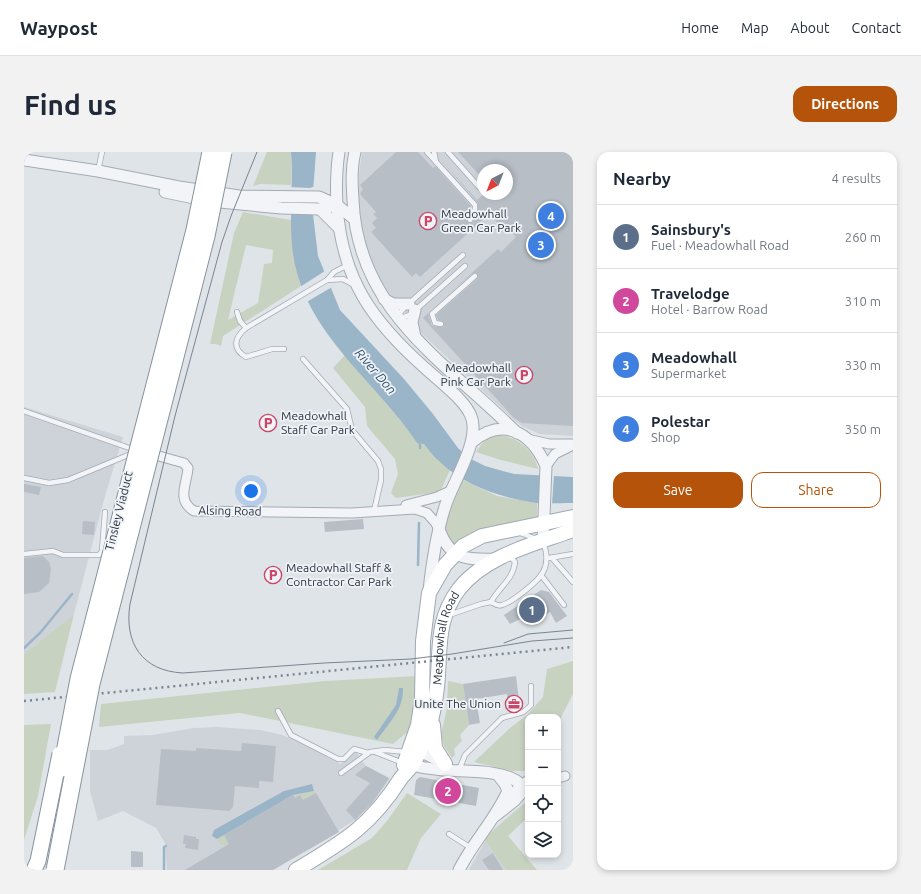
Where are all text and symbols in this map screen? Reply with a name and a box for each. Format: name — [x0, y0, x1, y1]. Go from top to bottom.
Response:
text: Waypost — [20, 17, 98, 39]
text: Home — [681, 20, 719, 36]
text: Map — [741, 20, 769, 36]
text: About — [791, 20, 830, 36]
text: Contact — [852, 20, 901, 36]
button: Directions — [793, 86, 897, 122]
text: Find us — [24, 89, 117, 120]
north arrow — [477, 164, 513, 200]
text: Nearby — [613, 169, 671, 188]
text: 4 results — [831, 171, 881, 185]
pin: 4 — [538, 201, 564, 231]
place label: Meadowhall Green Car Park — [441, 207, 521, 234]
parking icon: Meadowhall Green Car Park — [418, 211, 438, 231]
text: Sainsbury's — [651, 221, 731, 238]
pin: 3 — [528, 230, 554, 260]
text: 1 — [622, 230, 630, 244]
text: 260 m — [845, 230, 881, 244]
text: Fuel · Meadowhall Road — [651, 238, 789, 252]
text: Travelodge — [651, 285, 730, 302]
text: 2 — [622, 294, 630, 308]
text: 310 m — [845, 294, 881, 308]
text: Hotel · Barrow Road — [651, 302, 768, 316]
water label: River Don — [353, 346, 399, 396]
text: Meadowhall — [651, 349, 737, 366]
text: 3 — [622, 358, 630, 372]
text: 330 m — [845, 358, 881, 372]
place label: Meadowhall Pink Car Park — [441, 361, 511, 388]
parking icon: Meadowhall Pink Car Park — [514, 365, 534, 385]
text: Supermarket — [651, 366, 726, 380]
place label: Meadowhall Staff Car Park — [281, 409, 355, 436]
parking icon: Meadowhall Staff Car Park — [258, 413, 278, 433]
text: Polestar — [651, 413, 710, 430]
text: 4 — [622, 422, 630, 436]
text: 350 m — [845, 422, 881, 436]
text: Shop — [651, 430, 680, 444]
street label: Tinsley Viaduct — [102, 470, 135, 552]
button: Save — [613, 472, 743, 508]
button: Share — [751, 472, 881, 508]
your location — [241, 481, 261, 501]
street label: Alsing Road — [198, 503, 262, 518]
place label: Meadowhall Staff & Contractor Car Park — [286, 561, 392, 588]
parking icon: Meadowhall Staff & Contractor Car Park — [263, 565, 283, 585]
street label: Meadowhall Road — [430, 589, 462, 685]
pin: 1 — [519, 595, 545, 625]
office icon: Unite The Union — [504, 694, 524, 714]
place label: Unite The Union — [414, 697, 501, 710]
map controls — [525, 714, 561, 858]
button: + — [525, 714, 561, 750]
button: − — [525, 750, 561, 786]
pin: 2 — [435, 776, 461, 806]
button: locate — [525, 786, 561, 822]
button: layers — [525, 822, 561, 858]

